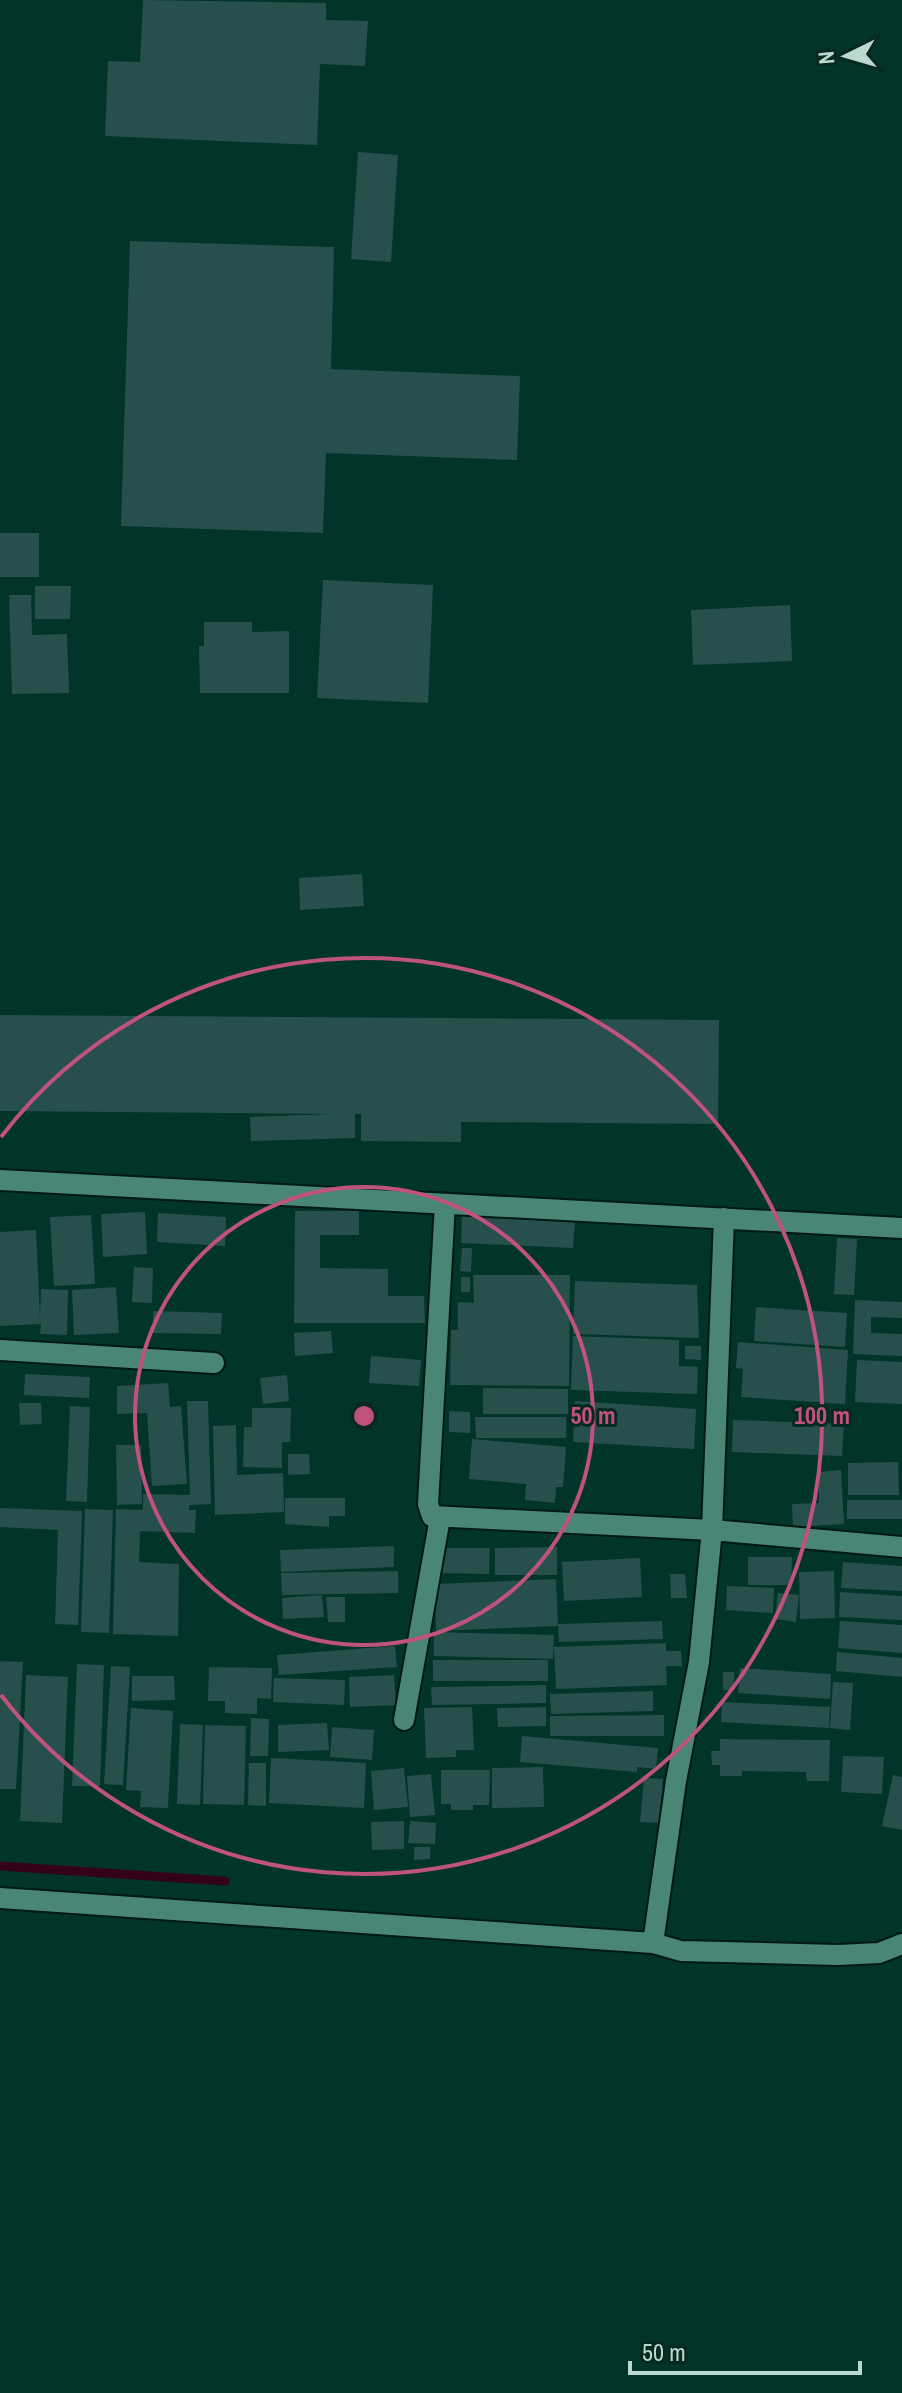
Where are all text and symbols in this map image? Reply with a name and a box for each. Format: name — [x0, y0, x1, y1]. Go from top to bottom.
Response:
north arrow — [806, 16, 886, 96]
text: N — [811, 50, 842, 66]
text: 50 m — [571, 1399, 615, 1431]
text: 100 m — [794, 1399, 850, 1431]
centre of rings — [350, 1402, 378, 1430]
scale bar — [630, 2325, 860, 2375]
text: 50 m — [642, 2336, 686, 2368]

